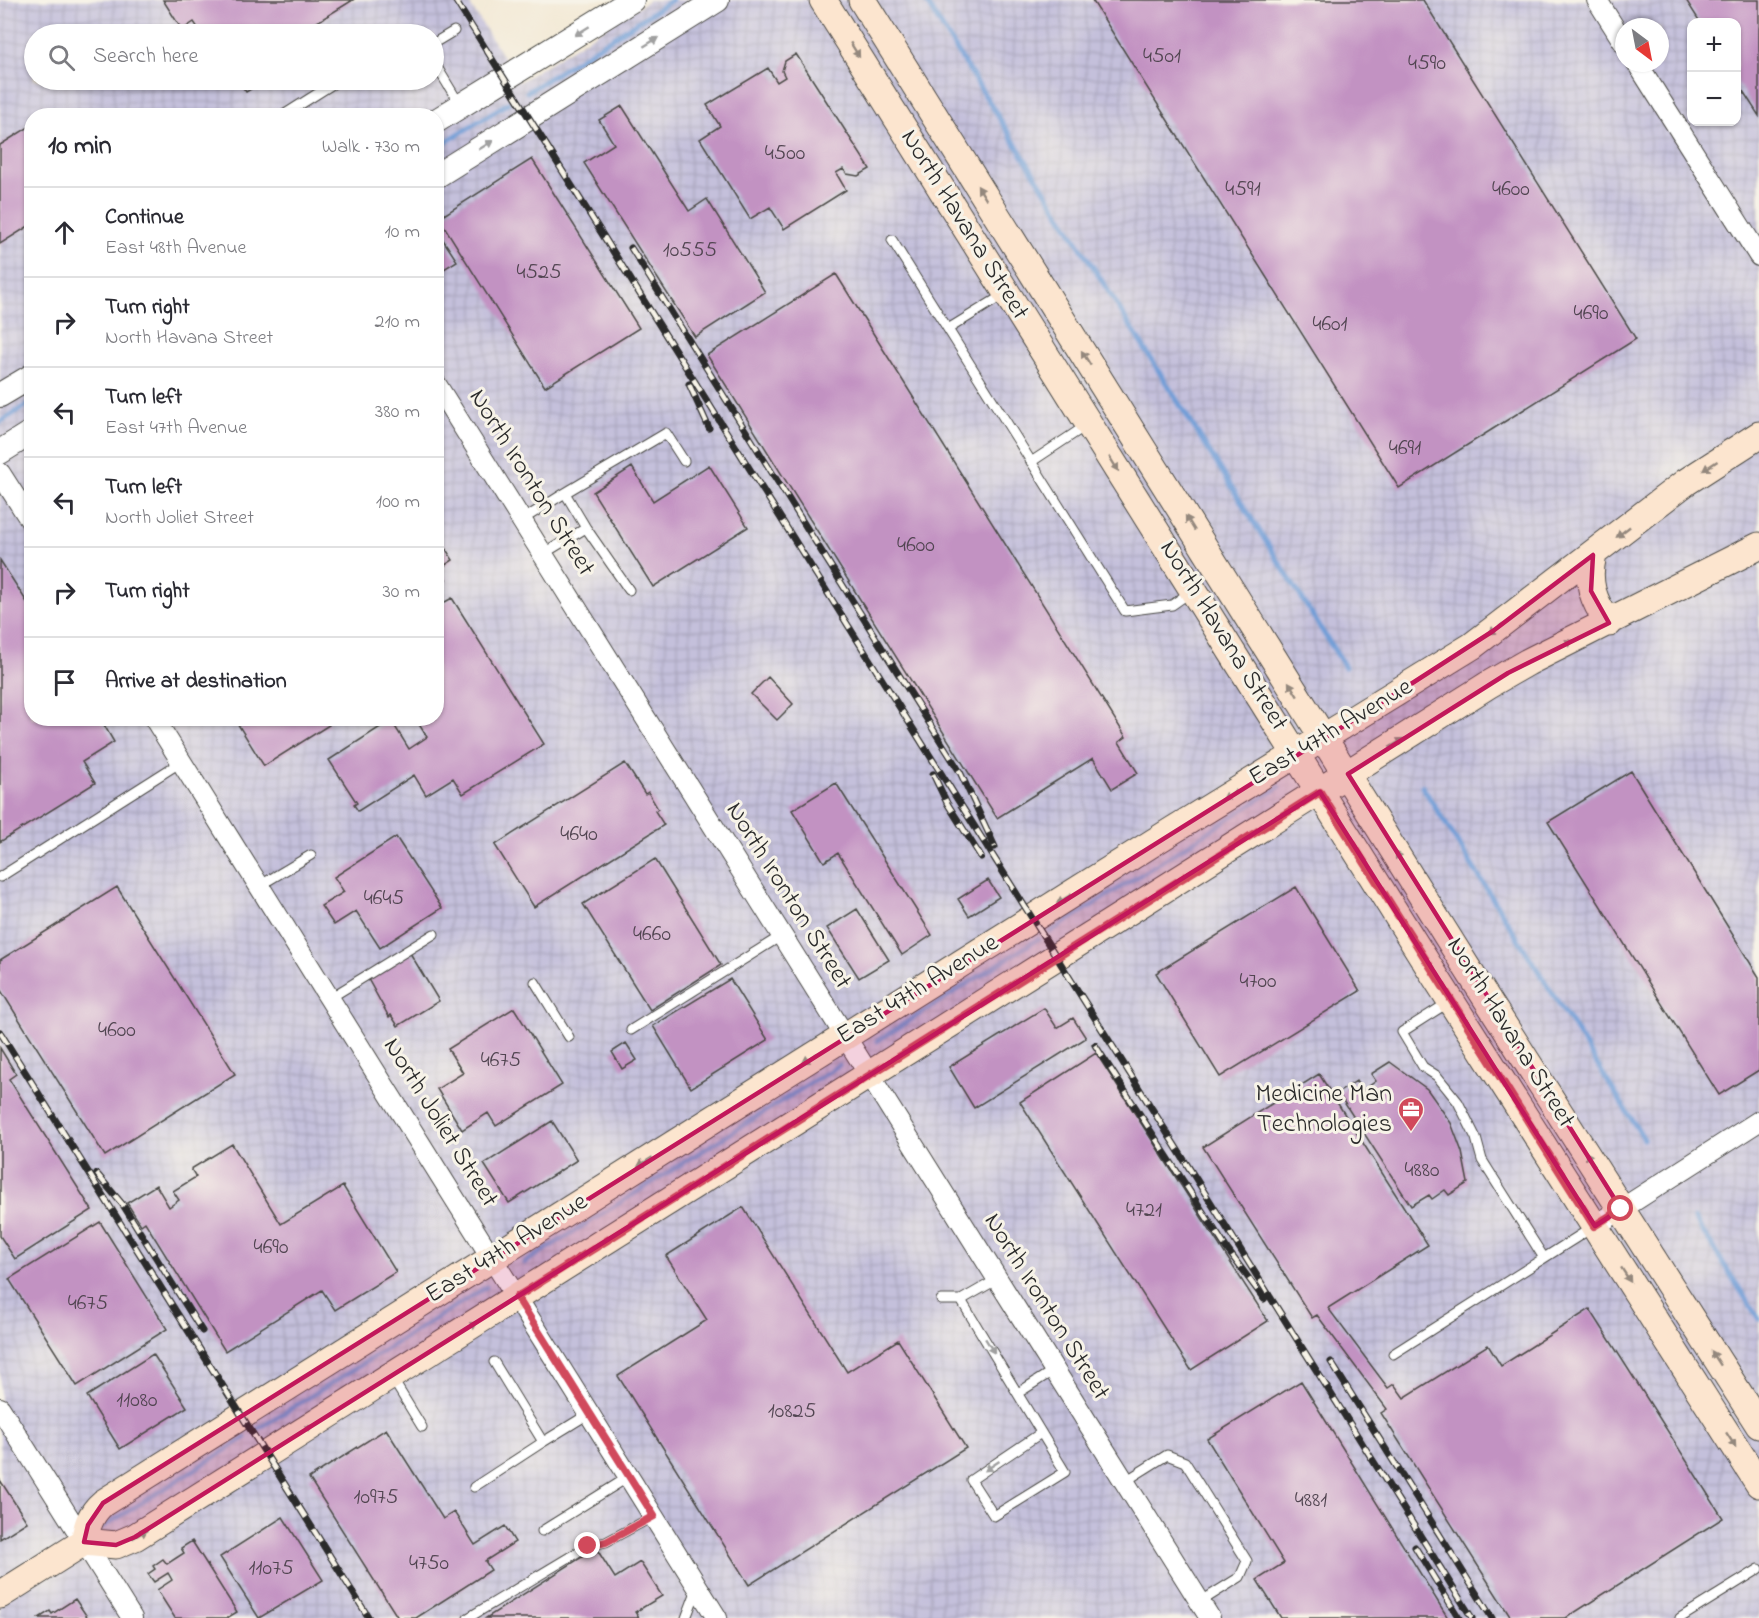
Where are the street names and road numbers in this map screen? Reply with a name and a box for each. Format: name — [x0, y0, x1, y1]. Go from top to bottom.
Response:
street label: North Havana Street — [890, 122, 1038, 328]
street label: North Ironton Street — [458, 382, 604, 584]
street label: North Havana Street — [1149, 533, 1297, 739]
street label: East 47th Avenue — [1242, 669, 1420, 797]
street label: North Ironton Street — [715, 795, 861, 997]
street label: East 47th Avenue — [829, 925, 1007, 1055]
street label: North Havana Street — [1436, 930, 1584, 1136]
street label: North Joliet Street — [373, 1031, 508, 1215]
street label: East 47th Avenue — [418, 1184, 596, 1314]
street label: North Ironton Street — [973, 1206, 1119, 1408]

